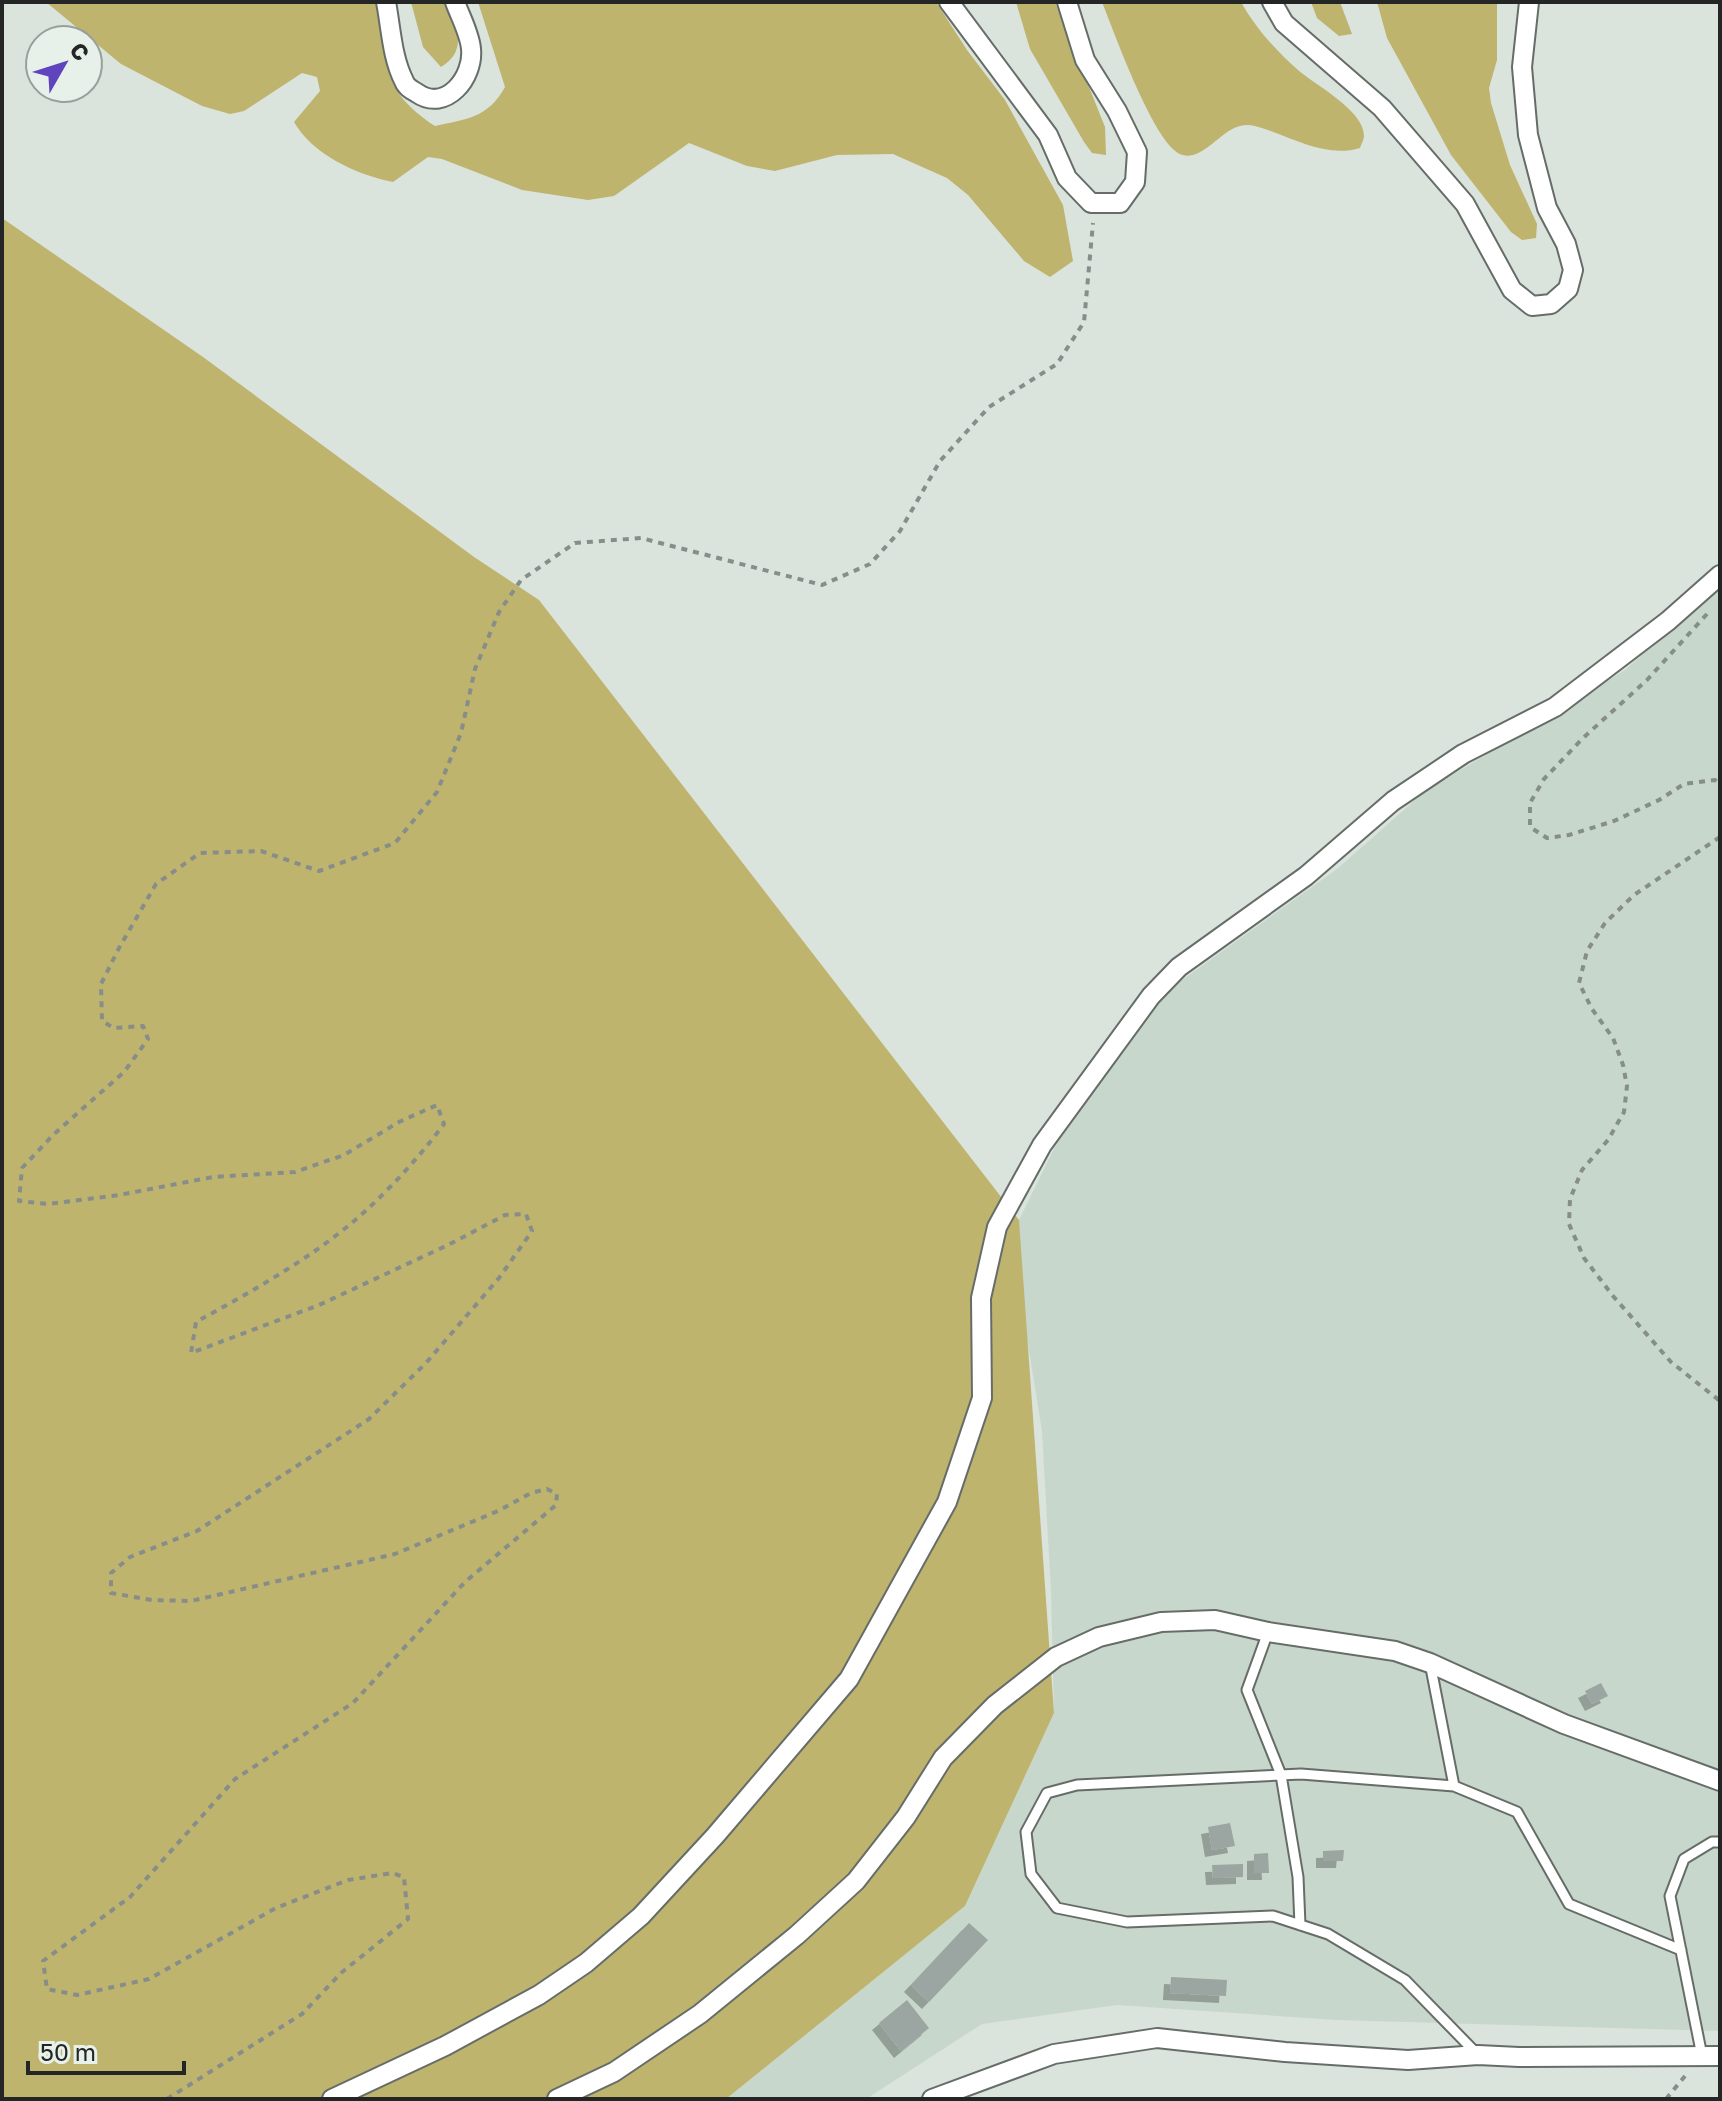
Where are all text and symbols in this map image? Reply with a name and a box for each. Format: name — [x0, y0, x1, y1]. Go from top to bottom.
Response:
north arrow — [24, 24, 104, 104]
text: С — [65, 37, 95, 66]
scale bar — [28, 2025, 184, 2075]
text: 50 m — [40, 2037, 96, 2066]

